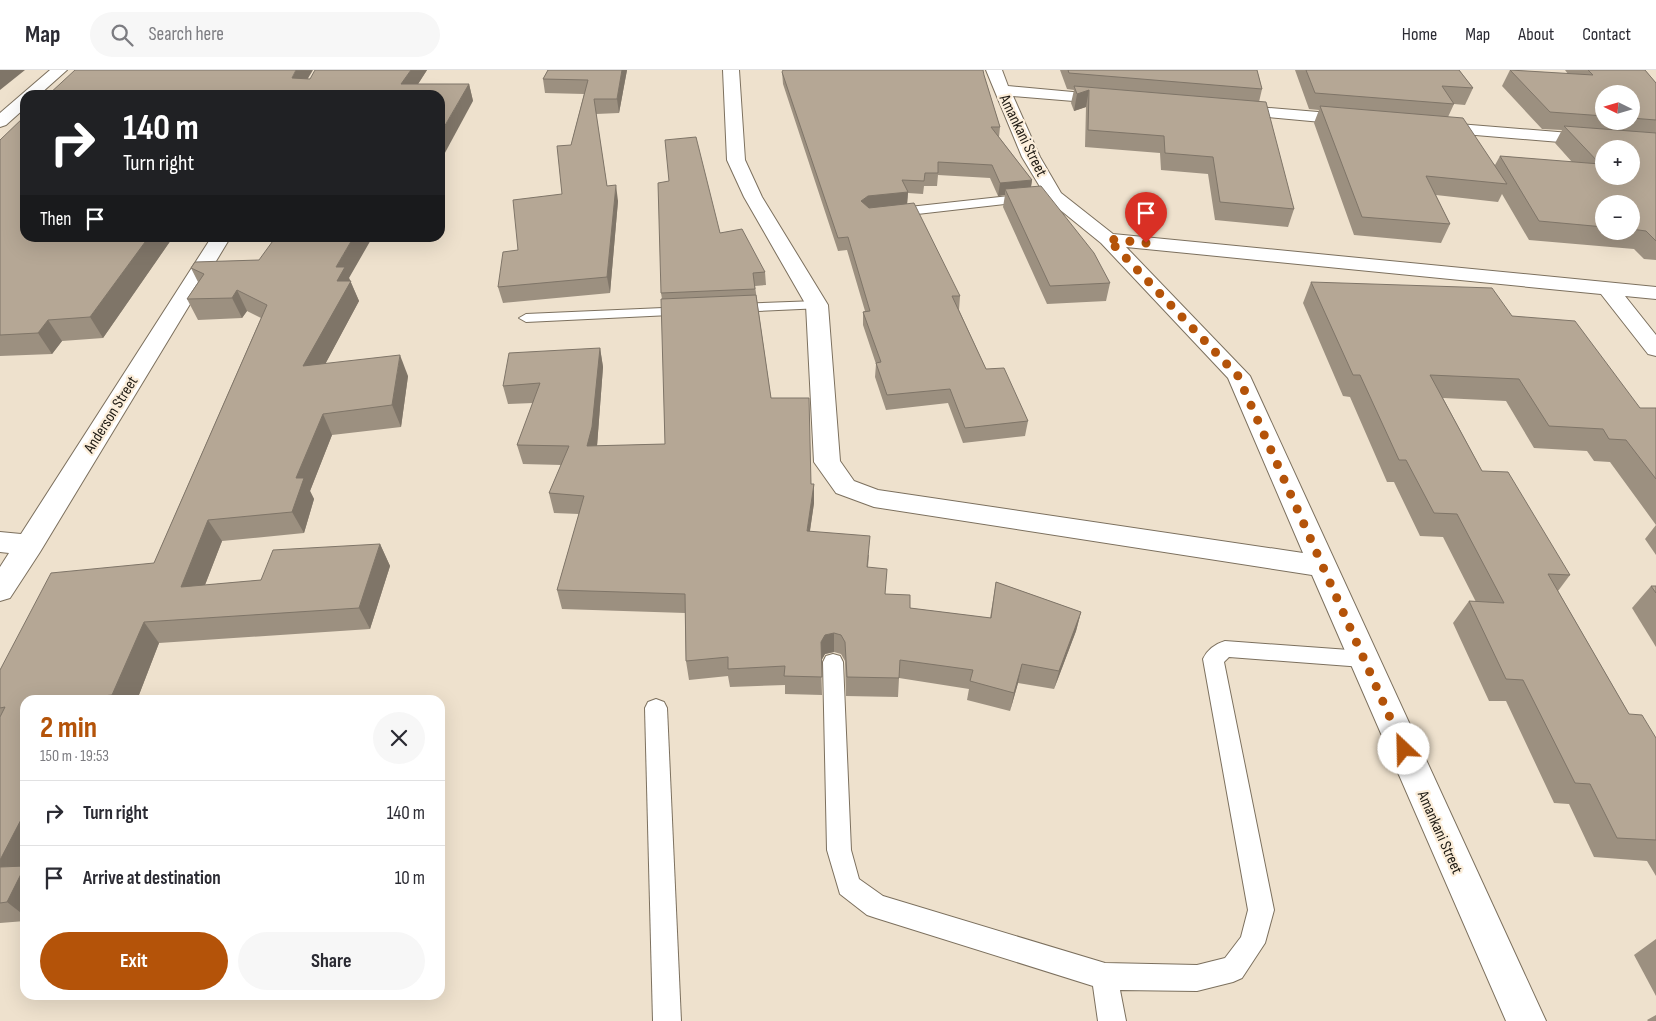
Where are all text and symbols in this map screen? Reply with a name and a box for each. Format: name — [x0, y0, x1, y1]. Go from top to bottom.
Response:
search box — [90, 12, 440, 57]
text: Map — [25, 20, 60, 49]
icon: search — [108, 21, 136, 49]
text: Search here — [148, 23, 224, 46]
text: Home — [1402, 24, 1437, 45]
text: Map — [1465, 24, 1490, 45]
text: About — [1518, 24, 1554, 45]
text: Contact — [1582, 24, 1631, 45]
north arrow — [1595, 85, 1640, 130]
map controls — [1595, 85, 1640, 240]
street label: Amankani Street — [994, 91, 1051, 180]
text: 140 m — [123, 107, 199, 150]
icon: right — [40, 110, 105, 175]
button: + — [1595, 140, 1640, 185]
text: Turn right — [123, 150, 194, 177]
pin — [1125, 192, 1167, 243]
button: − — [1595, 195, 1640, 240]
icon: arrive — [1132, 199, 1160, 227]
icon: arrive — [81, 205, 109, 233]
text: Then — [40, 208, 71, 231]
street label: Anderson Street — [80, 373, 142, 458]
text: 2 min — [40, 710, 97, 746]
button: close — [373, 712, 425, 764]
position arrow — [1377, 722, 1429, 774]
text: 150 m · 19:53 — [40, 747, 109, 766]
street label: Amankani Street — [1412, 787, 1466, 877]
icon: right — [40, 799, 68, 827]
text: Turn right — [83, 802, 148, 825]
text: 140 m — [387, 802, 425, 825]
icon: arrive — [40, 864, 68, 892]
text: Arrive at destination — [83, 867, 221, 890]
text: 10 m — [395, 867, 425, 890]
button: Exit — [40, 932, 228, 990]
button: Share — [238, 932, 425, 990]

